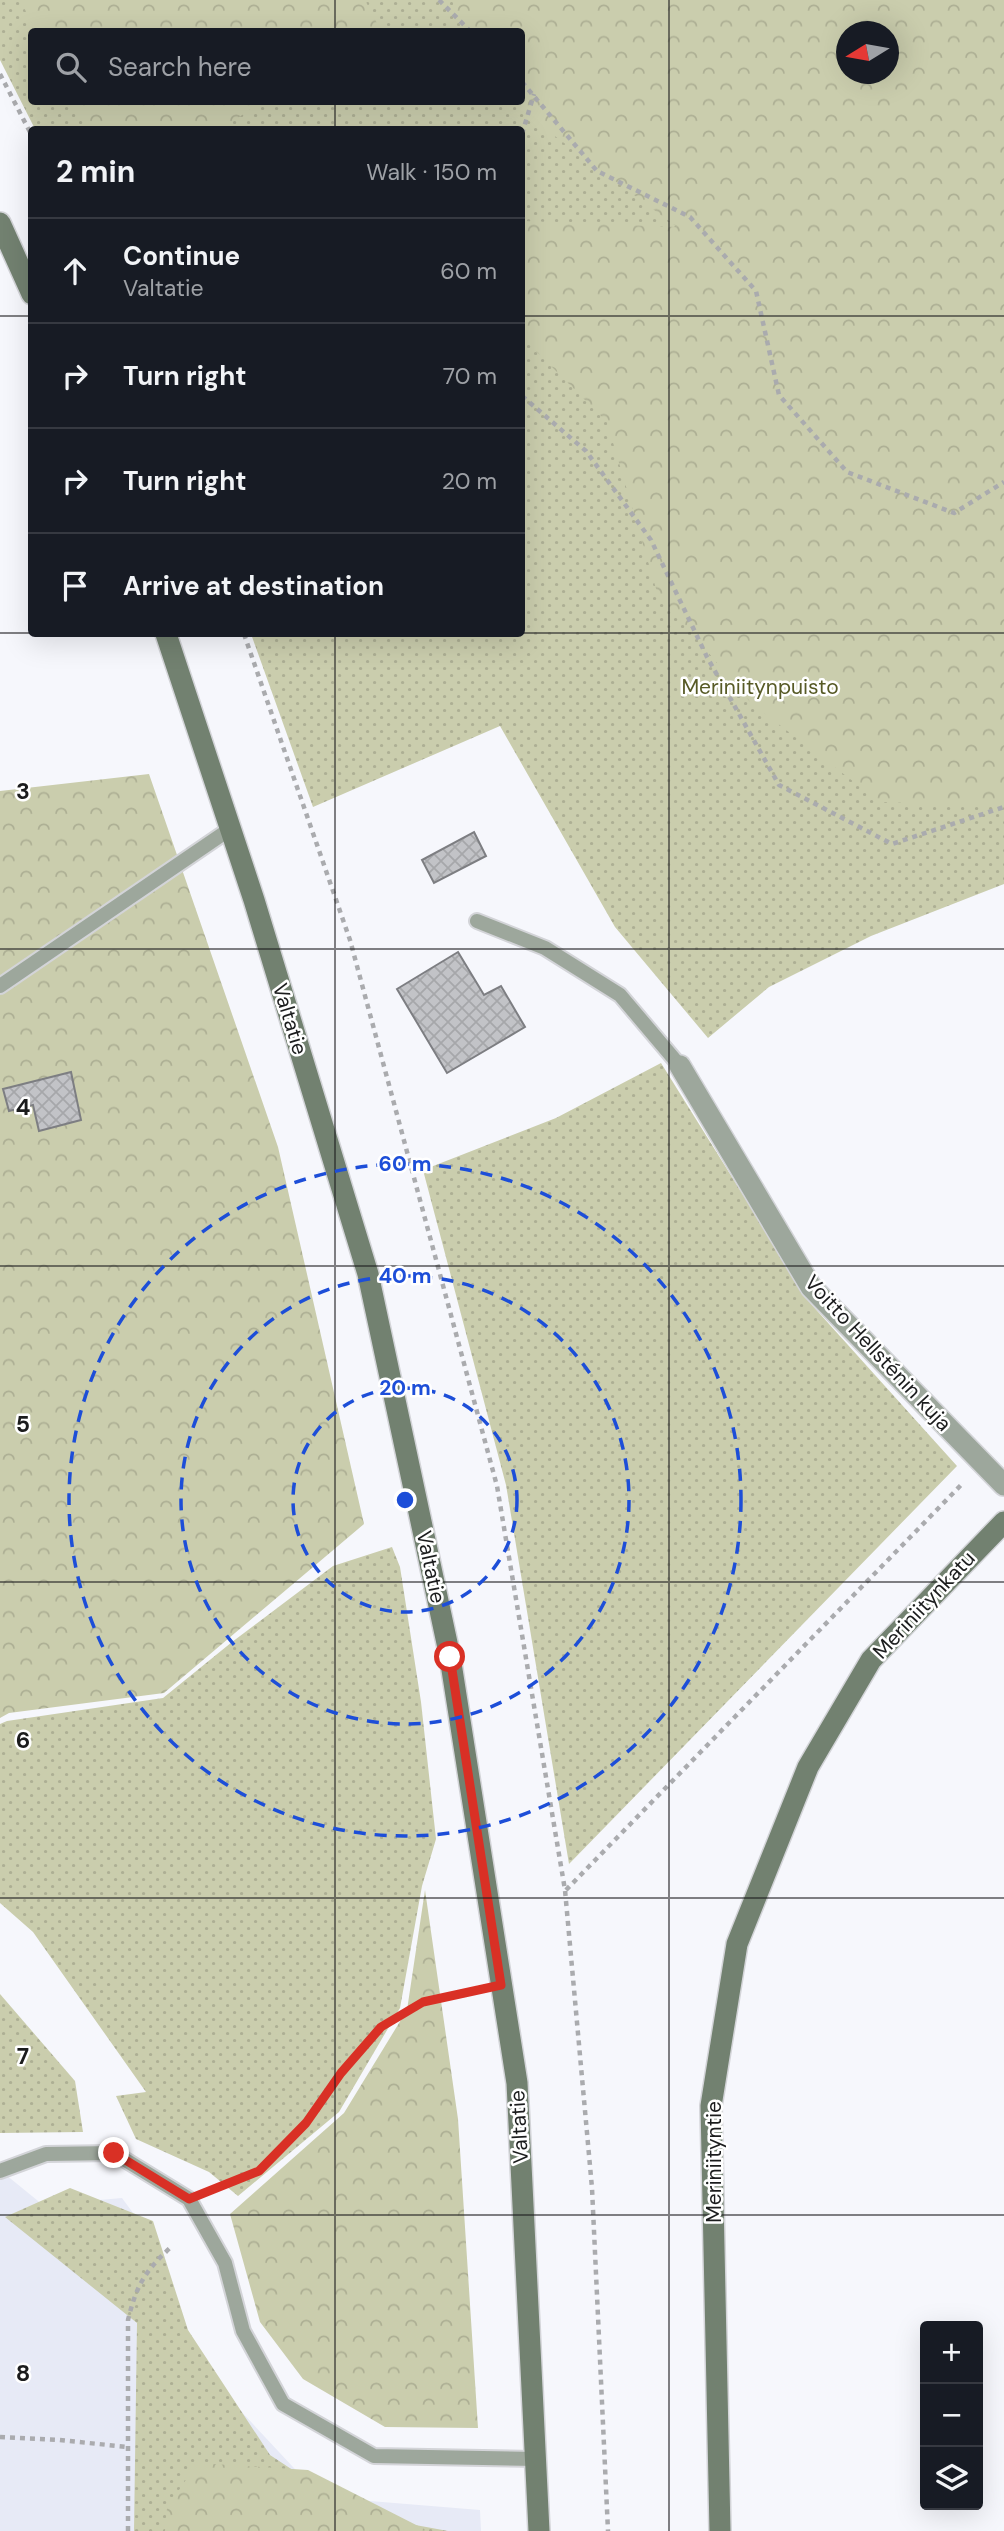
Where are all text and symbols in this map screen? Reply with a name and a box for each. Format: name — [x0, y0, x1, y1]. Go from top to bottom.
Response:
north arrow — [836, 21, 899, 84]
search box — [28, 28, 525, 105]
icon: search — [52, 48, 90, 86]
text: Search here — [108, 50, 251, 84]
text: 2 min — [56, 152, 135, 191]
text: Walk · 150 m — [366, 157, 497, 187]
text: Continue — [123, 239, 240, 273]
icon: ahead — [56, 252, 94, 290]
text: 60 m — [440, 256, 497, 286]
text: Valtatie — [123, 273, 204, 303]
icon: right — [56, 357, 94, 395]
text: Turn right — [123, 359, 247, 393]
text: 70 m — [443, 361, 497, 391]
icon: right — [56, 462, 94, 500]
text: Turn right — [123, 464, 247, 498]
text: 20 m — [442, 466, 497, 496]
icon: arrive — [56, 567, 94, 605]
text: Arrive at destination — [123, 569, 384, 603]
park label: Meriniitynpuisto — [681, 673, 839, 701]
text: 3 — [16, 776, 30, 806]
street label: Valtatie — [266, 980, 314, 1058]
text: 4 — [16, 1092, 31, 1122]
text: 60 m — [379, 1150, 431, 1178]
text: 40 m — [378, 1262, 432, 1290]
street label: Voitto Hellsténin kuja — [798, 1269, 958, 1437]
text: 20 m — [379, 1374, 431, 1402]
text: 5 — [16, 1409, 30, 1439]
centre of rings — [393, 1488, 417, 1512]
street label: Valtatie — [410, 1528, 452, 1606]
street label: Meriniitynkatu — [867, 1545, 981, 1665]
route start — [434, 1641, 465, 1672]
text: 6 — [16, 1725, 30, 1755]
text: 7 — [17, 2041, 29, 2071]
street label: Valtatie — [503, 2089, 535, 2164]
street label: Meriniityntie — [700, 2101, 728, 2223]
route end — [98, 2137, 129, 2168]
map controls — [920, 2321, 983, 2510]
button: + — [920, 2321, 983, 2384]
text: 8 — [16, 2358, 30, 2388]
button: − — [920, 2384, 983, 2447]
button: layers — [920, 2447, 983, 2510]

